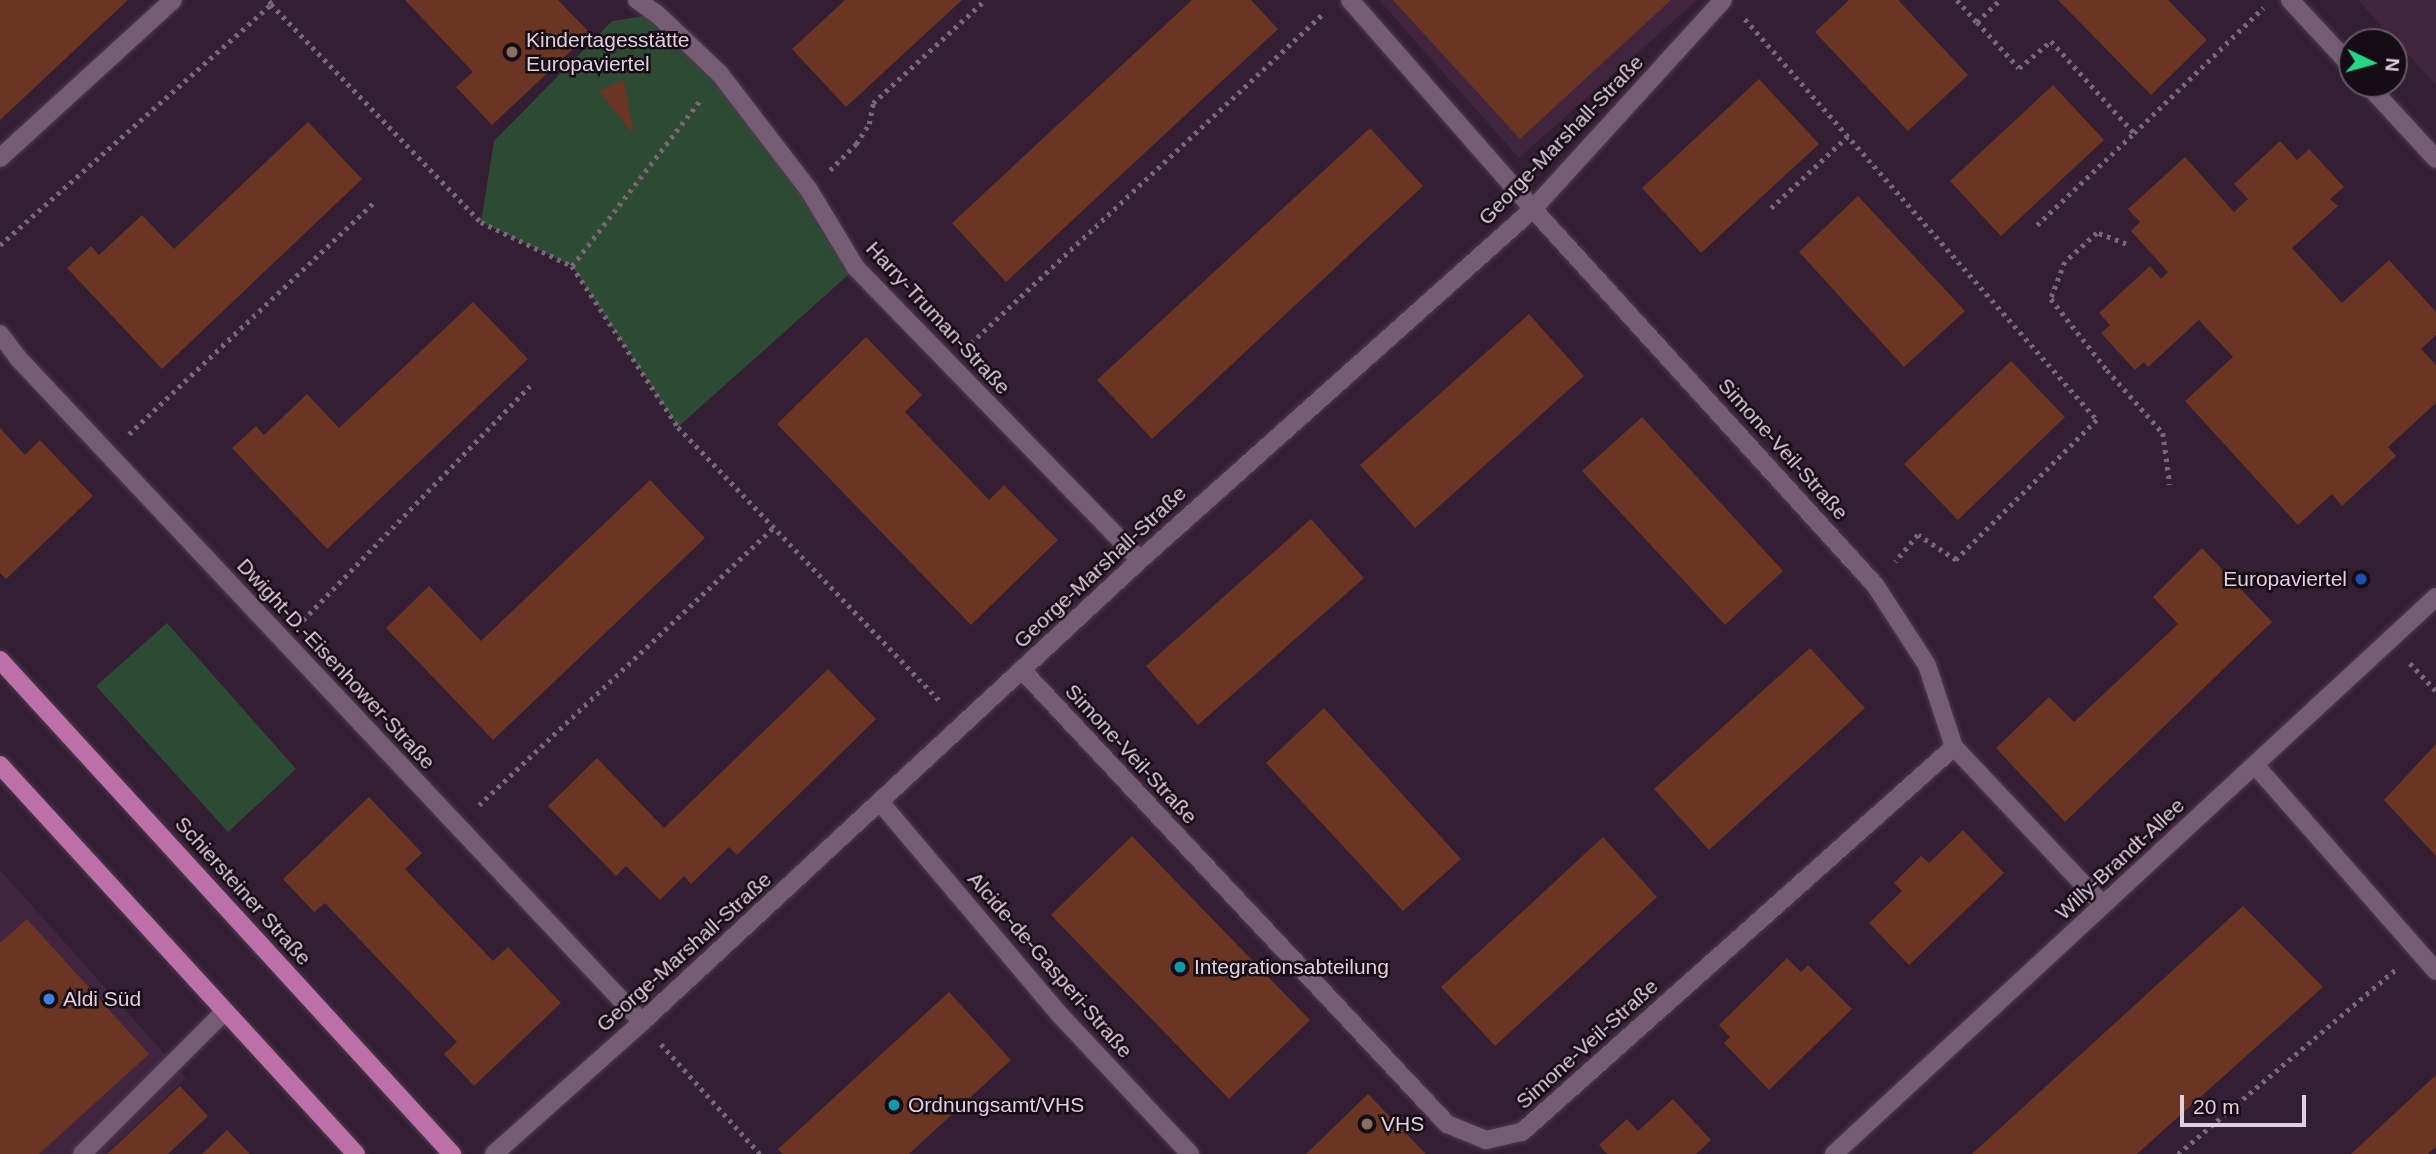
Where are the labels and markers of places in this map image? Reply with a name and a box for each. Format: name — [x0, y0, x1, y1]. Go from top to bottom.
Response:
place label: Kindertagesstätte Europaviertel — [526, 27, 689, 77]
marker: Kindertagesstätte Europaviertel — [504, 44, 520, 60]
place label: Europaviertel — [2223, 566, 2347, 592]
marker: Europaviertel — [2353, 571, 2369, 587]
place label: Integrationsabteilung — [1194, 954, 1389, 980]
marker: Integrationsabteilung — [1172, 959, 1188, 975]
place label: Aldi Süd — [63, 986, 141, 1012]
marker: Aldi Süd — [41, 991, 57, 1007]
place label: Ordnungsamt/VHS — [908, 1092, 1084, 1118]
marker: Ordnungsamt/VHS — [886, 1097, 902, 1113]
place label: VHS — [1381, 1111, 1424, 1137]
marker: VHS — [1359, 1116, 1375, 1132]

